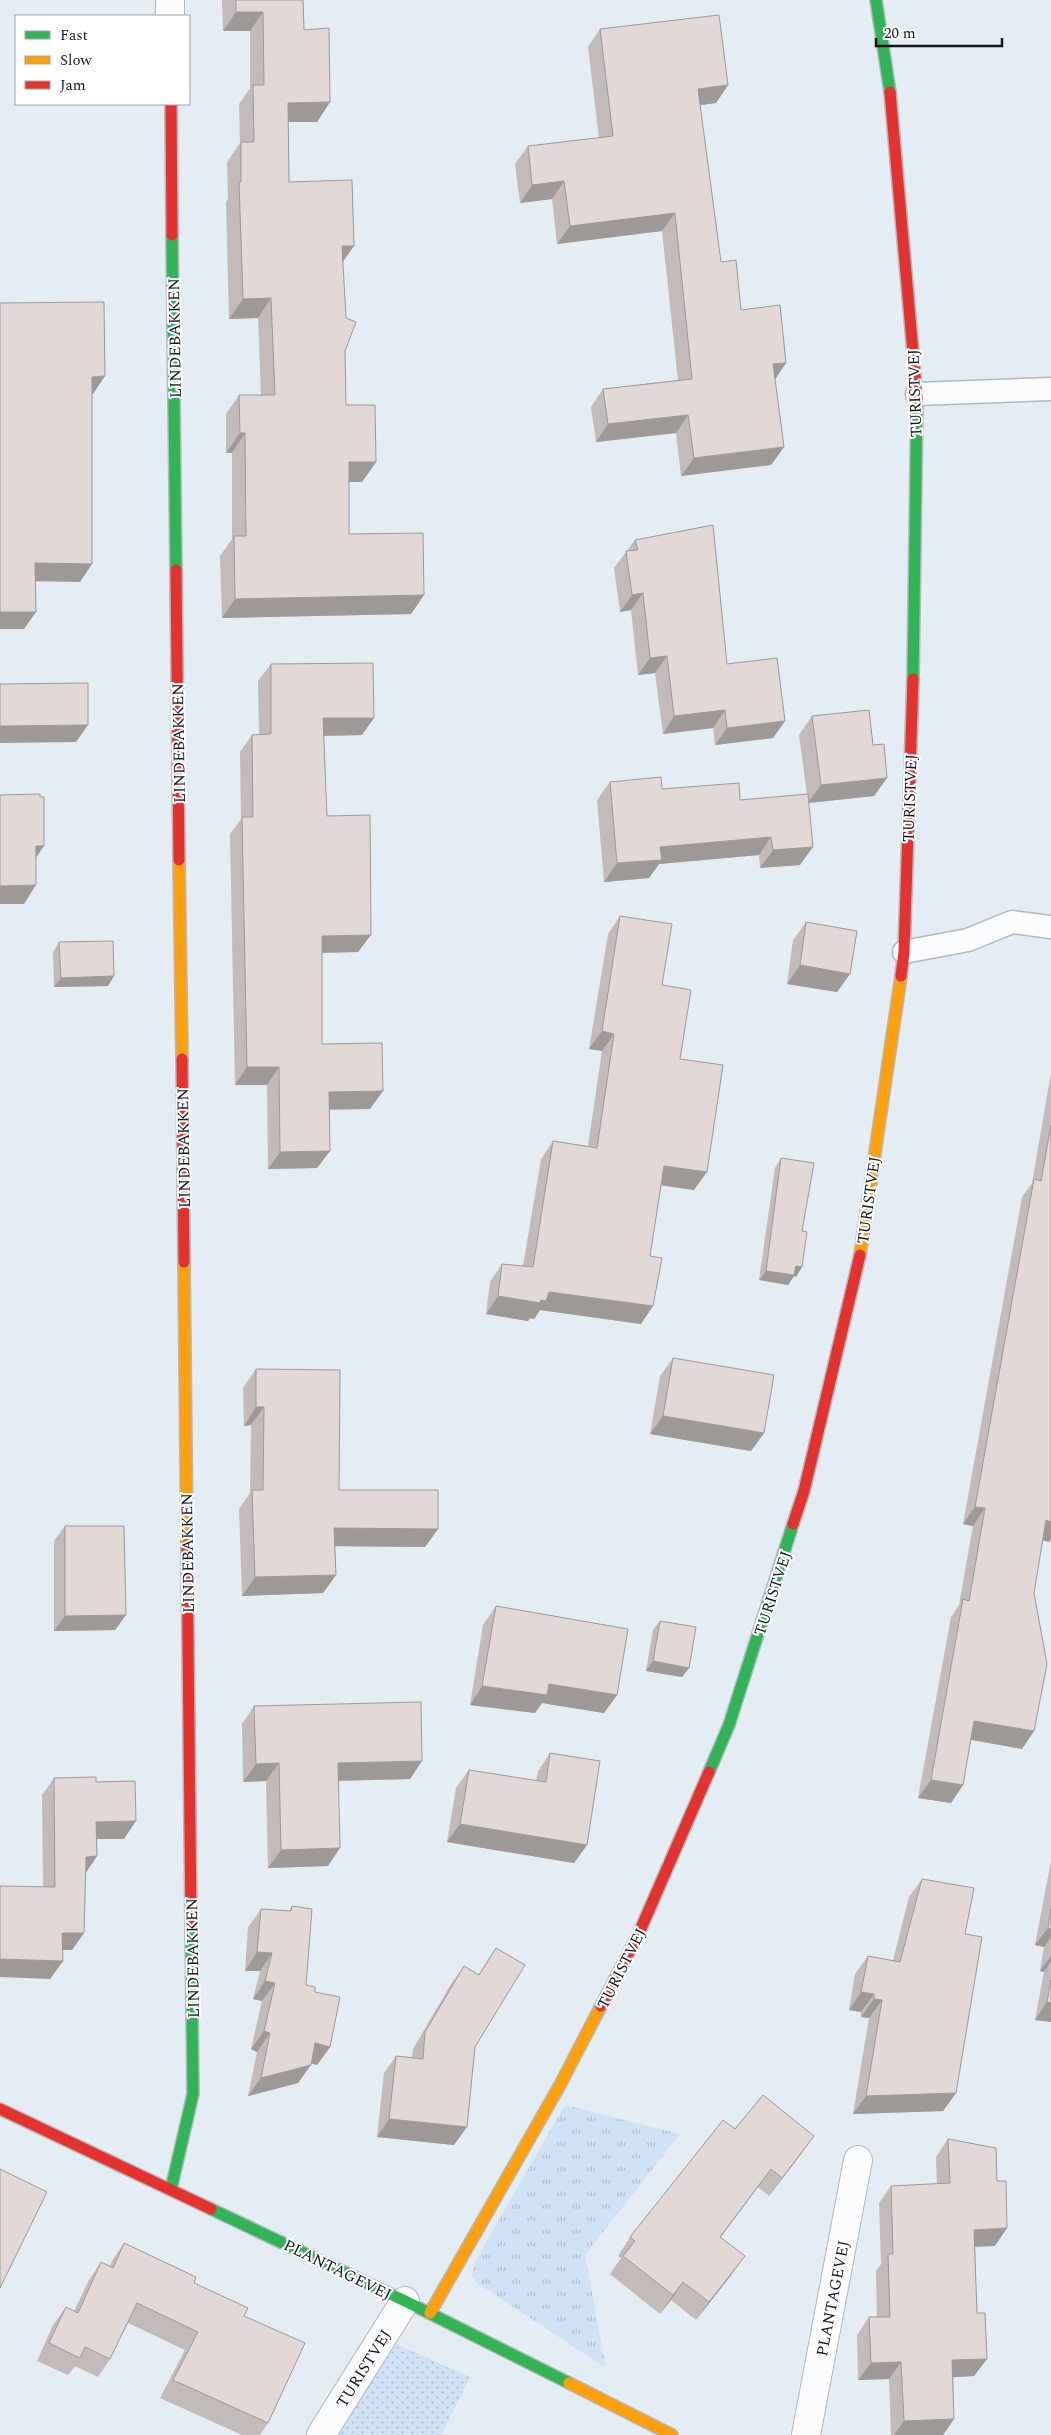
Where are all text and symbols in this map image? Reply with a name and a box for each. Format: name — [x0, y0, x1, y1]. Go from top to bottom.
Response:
legend — [15, 15, 190, 105]
scale bar — [876, 15, 1002, 47]
text: 20 m — [884, 22, 916, 45]
text: Fast — [60, 24, 88, 47]
text: Slow — [60, 49, 92, 72]
text: Jam — [60, 74, 86, 97]
street label: LINDEBAKKEN — [162, 278, 188, 398]
street label: TURISTVEJ — [901, 348, 929, 438]
street label: LINDEBAKKEN — [166, 683, 192, 803]
street label: TURISTVEJ — [896, 753, 924, 843]
street label: LINDEBAKKEN — [171, 1088, 197, 1208]
street label: TURISTVEJ — [851, 1155, 887, 1246]
street label: LINDEBAKKEN — [175, 1493, 201, 1613]
street label: TURISTVEJ — [748, 1548, 798, 1639]
street label: LINDEBAKKEN — [180, 1898, 206, 2018]
street label: TURISTVEJ — [591, 1924, 653, 2013]
street label: PLANTAGEVEJ — [279, 2233, 396, 2306]
street label: PLANTAGEVEJ — [810, 2238, 856, 2358]
street label: TURISTVEJ — [330, 2325, 397, 2412]

